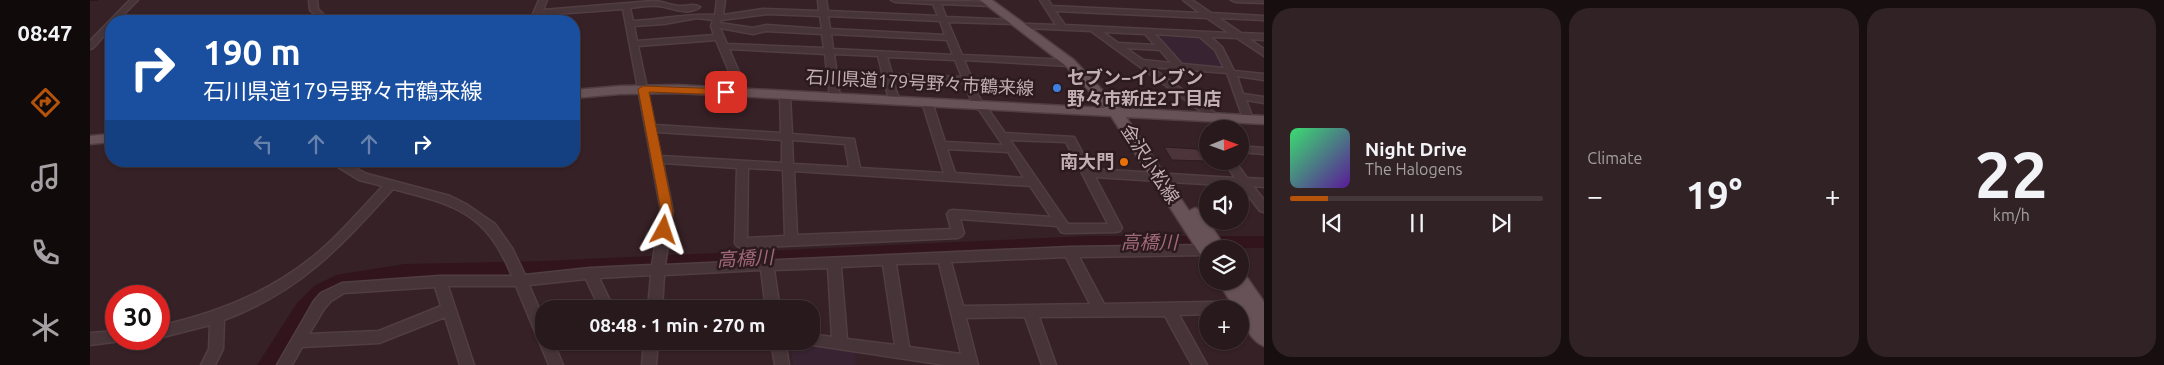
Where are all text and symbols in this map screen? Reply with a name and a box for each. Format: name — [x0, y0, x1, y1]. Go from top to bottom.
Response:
text: 08:47 — [17, 20, 73, 45]
text: 190 m — [203, 32, 301, 72]
icon: right — [120, 35, 185, 100]
street label: 石川県道179号野々市鶴来線 — [805, 66, 1035, 98]
place label: セブン−イレブン 野々市新庄2丁目店 — [1067, 67, 1221, 108]
pin — [705, 71, 747, 113]
text: 石川県道179号野々市鶴来線 — [203, 78, 482, 103]
icon: arrive — [712, 78, 740, 106]
marker: セブン−イレブン 野々市新庄2丁目店 — [1051, 82, 1063, 94]
icon: directions — [28, 85, 63, 120]
street label: 金沢小松線 — [1118, 120, 1184, 207]
north arrow — [1199, 120, 1249, 170]
map controls — [1199, 120, 1249, 350]
icon: left — [249, 130, 277, 158]
icon: ahead — [302, 130, 330, 158]
icon: ahead — [355, 130, 383, 158]
icon: right — [408, 130, 436, 158]
text: 22 — [1975, 137, 2048, 210]
text: Night Drive — [1365, 138, 1467, 160]
text: Climate — [1587, 149, 1642, 167]
place label: 南大門 — [1060, 151, 1114, 171]
marker: 南大門 — [1118, 156, 1130, 168]
icon: music — [28, 160, 63, 195]
text: The Halogens — [1365, 160, 1463, 178]
text: 19° — [1686, 174, 1742, 216]
button: sound — [1199, 180, 1249, 230]
text: − — [1587, 180, 1603, 211]
text: + — [1825, 180, 1841, 211]
position arrow — [637, 203, 689, 255]
text: km/h — [1993, 206, 2030, 224]
icon: previous — [1318, 209, 1346, 237]
icon: pause — [1403, 209, 1431, 237]
icon: next — [1487, 209, 1515, 237]
water label: 高橋川 — [1120, 231, 1179, 253]
icon: phone — [28, 235, 63, 270]
button: layers — [1199, 240, 1249, 290]
water label: 高橋川 — [716, 245, 776, 270]
speed limit sign: 30 — [105, 285, 170, 350]
button: + — [1199, 300, 1249, 350]
icon: climate — [28, 310, 63, 345]
text: 08:48 · 1 min · 270 m — [590, 314, 765, 336]

